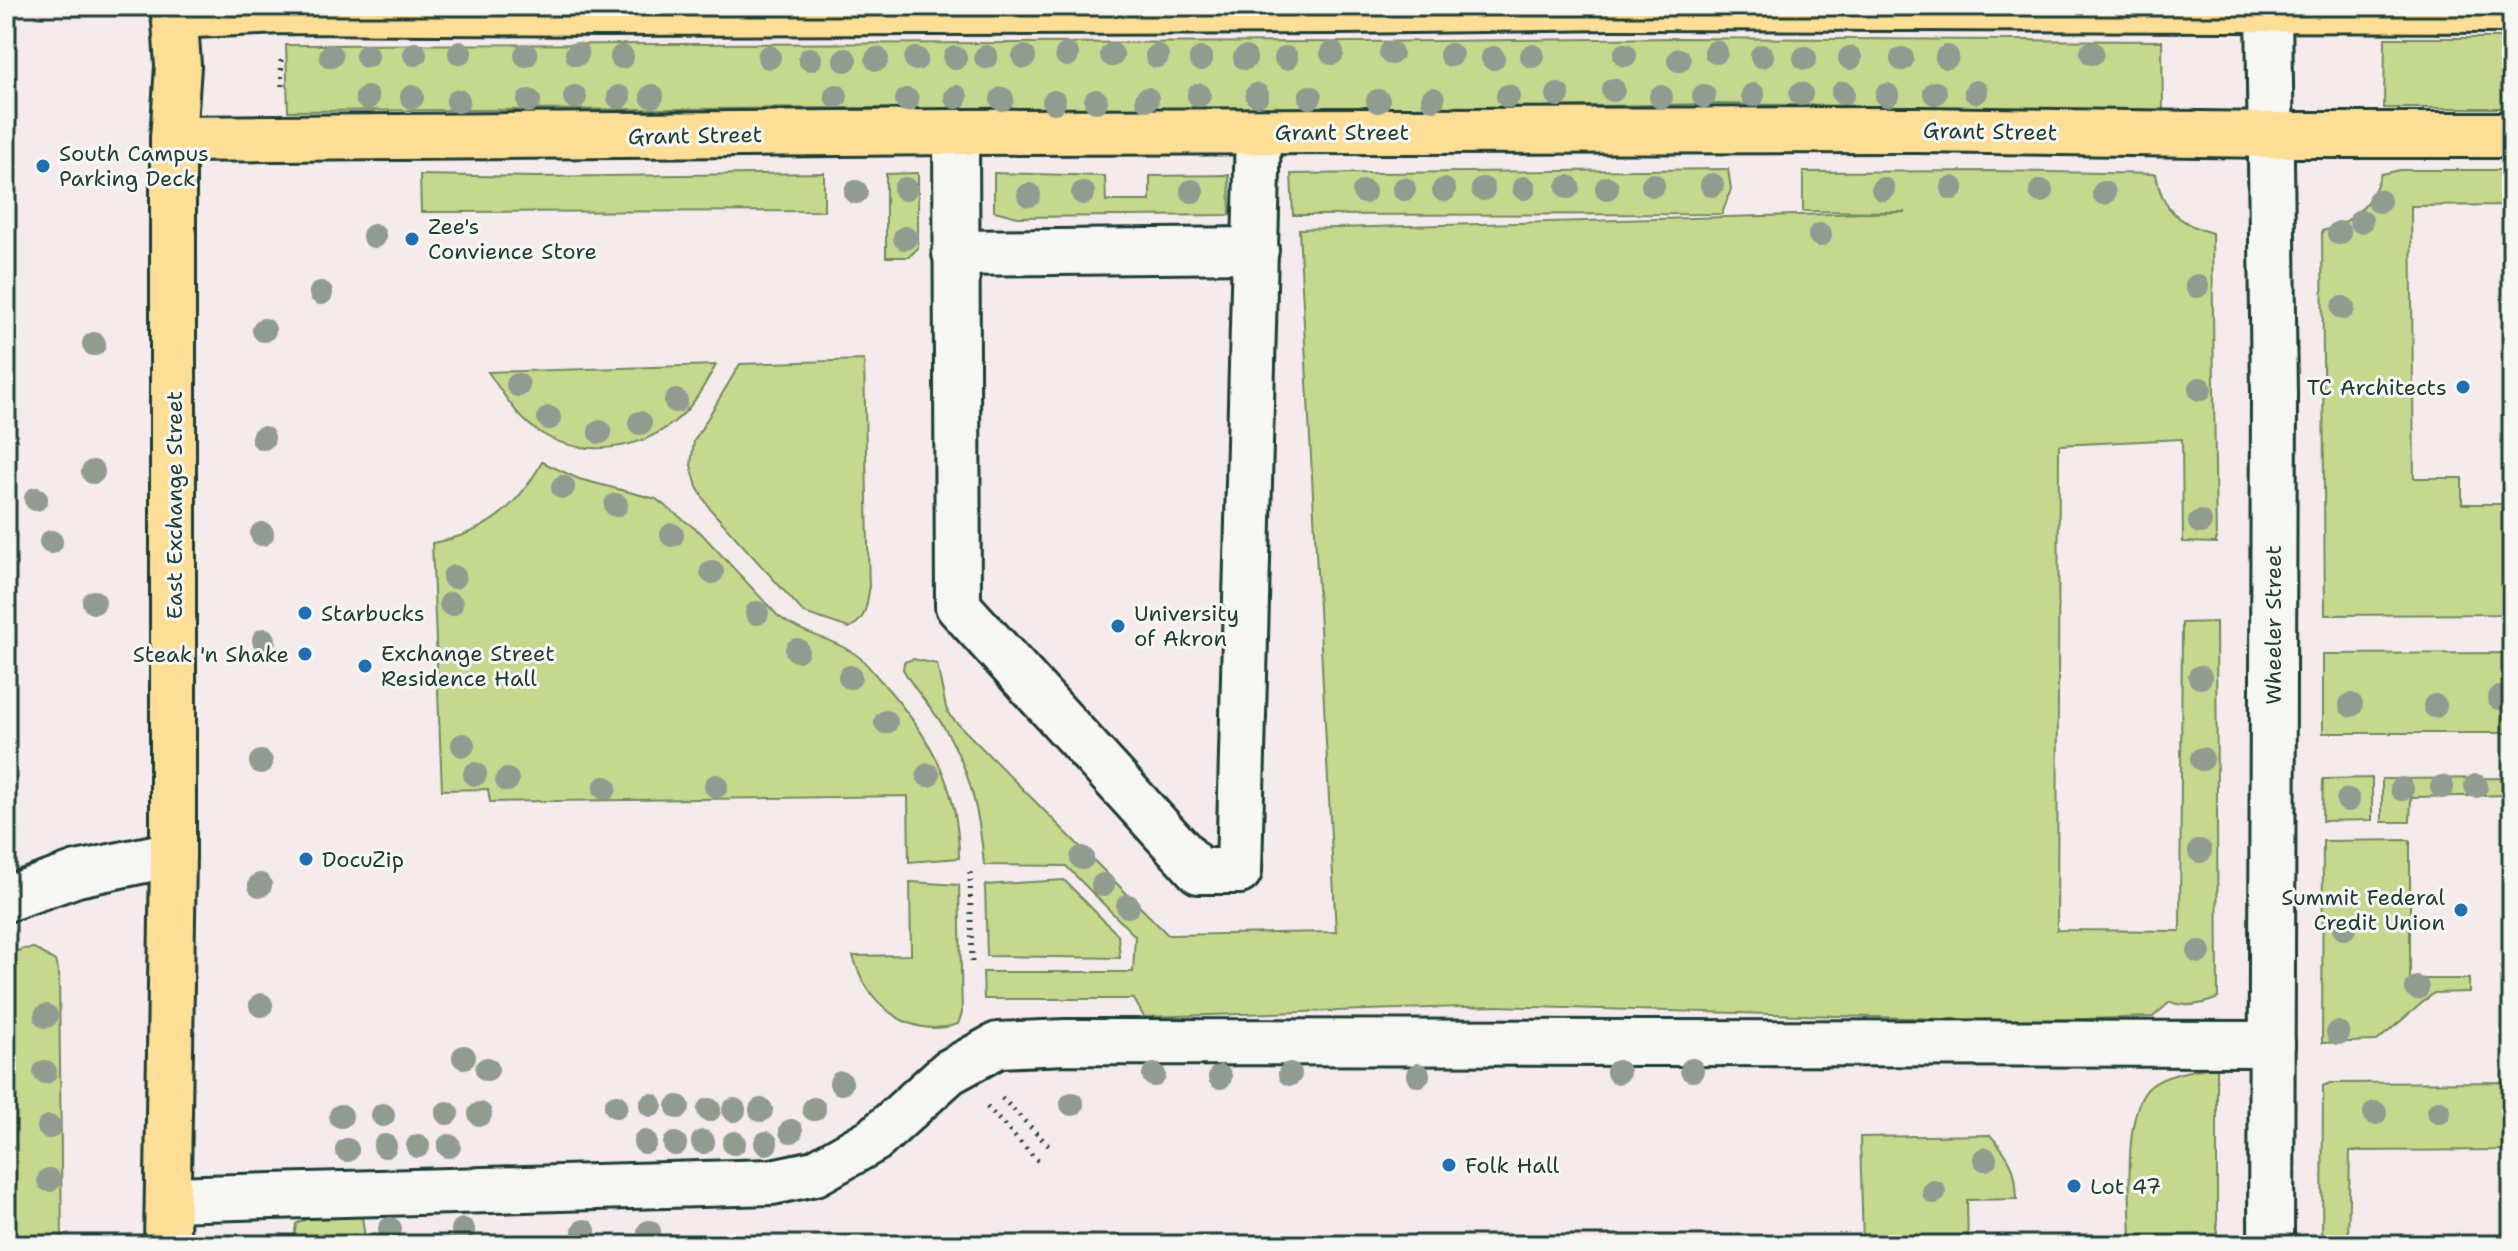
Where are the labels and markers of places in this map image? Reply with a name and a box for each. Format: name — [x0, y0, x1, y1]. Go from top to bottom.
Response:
place label: South Campus Parking Deck — [59, 139, 209, 193]
marker: South Campus Parking Deck — [34, 157, 52, 175]
place label: Zee's Convience Store — [428, 212, 597, 266]
marker: Zee's Convience Store — [403, 230, 421, 248]
place label: TC Architects — [2307, 373, 2447, 402]
marker: TC Architects — [2454, 378, 2472, 396]
place label: Starbucks — [321, 599, 425, 628]
place label: University of Akron — [1134, 599, 1239, 653]
marker: Starbucks — [296, 604, 314, 622]
marker: University of Akron — [1109, 617, 1127, 635]
place label: Exchange Street Residence Hall — [381, 639, 555, 693]
place label: Steak 'n Shake — [133, 640, 289, 669]
marker: Steak 'n Shake — [296, 645, 314, 663]
marker: Exchange Street Residence Hall — [356, 657, 374, 675]
place label: DocuZip — [322, 845, 404, 874]
marker: DocuZip — [297, 850, 315, 868]
place label: Summit Federal Credit Union — [2281, 883, 2445, 937]
marker: Summit Federal Credit Union — [2452, 901, 2470, 919]
place label: Folk Hall — [1465, 1151, 1560, 1180]
marker: Folk Hall — [1440, 1156, 1458, 1174]
place label: Lot 47 — [2090, 1172, 2161, 1201]
marker: Lot 47 — [2065, 1177, 2083, 1195]

